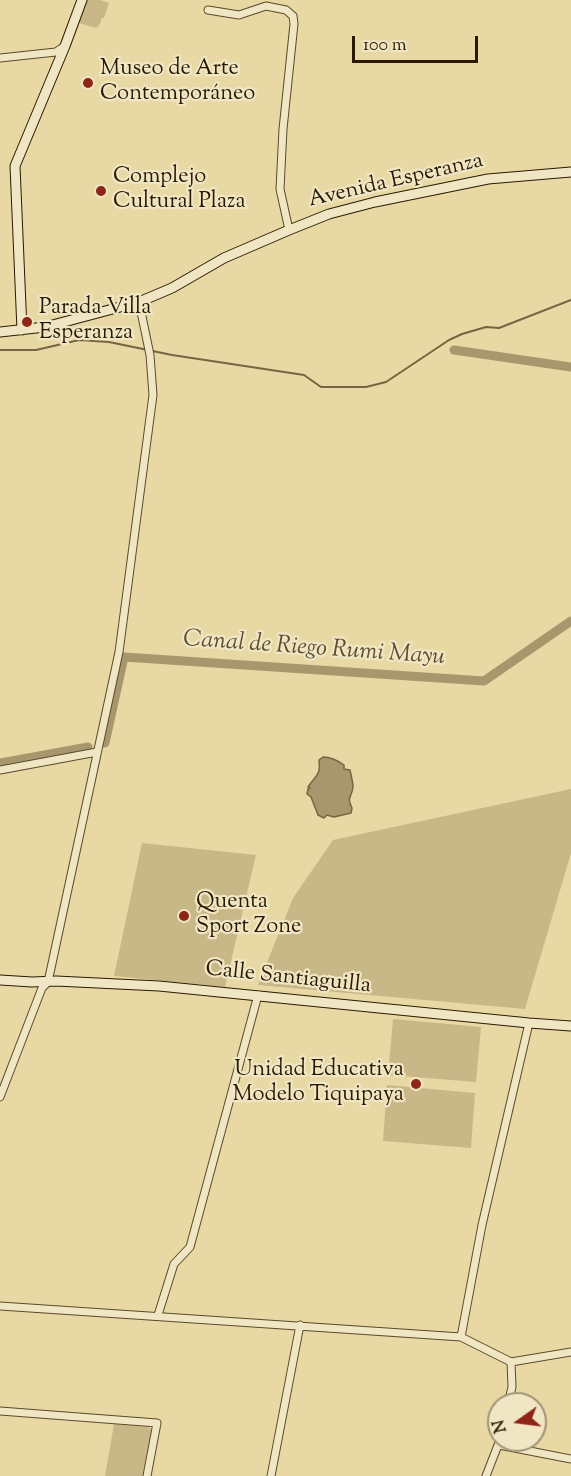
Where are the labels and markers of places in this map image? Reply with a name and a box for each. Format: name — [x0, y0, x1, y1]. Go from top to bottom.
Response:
place label: Museo de Arte Contemporáneo — [100, 57, 255, 108]
marker: Museo de Arte Contemporáneo — [81, 76, 95, 90]
place label: Complejo Cultural Plaza — [113, 165, 246, 216]
marker: Complejo Cultural Plaza — [94, 184, 108, 198]
place label: Parada Villa Esperanza — [39, 296, 151, 348]
marker: Parada Villa Esperanza — [20, 315, 34, 329]
place label: Quenta Sport Zone — [196, 890, 301, 942]
marker: Quenta Sport Zone — [177, 909, 191, 923]
place label: Unidad Educativa Modelo Tiquipaya — [233, 1058, 404, 1110]
marker: Unidad Educativa Modelo Tiquipaya — [409, 1077, 423, 1091]

